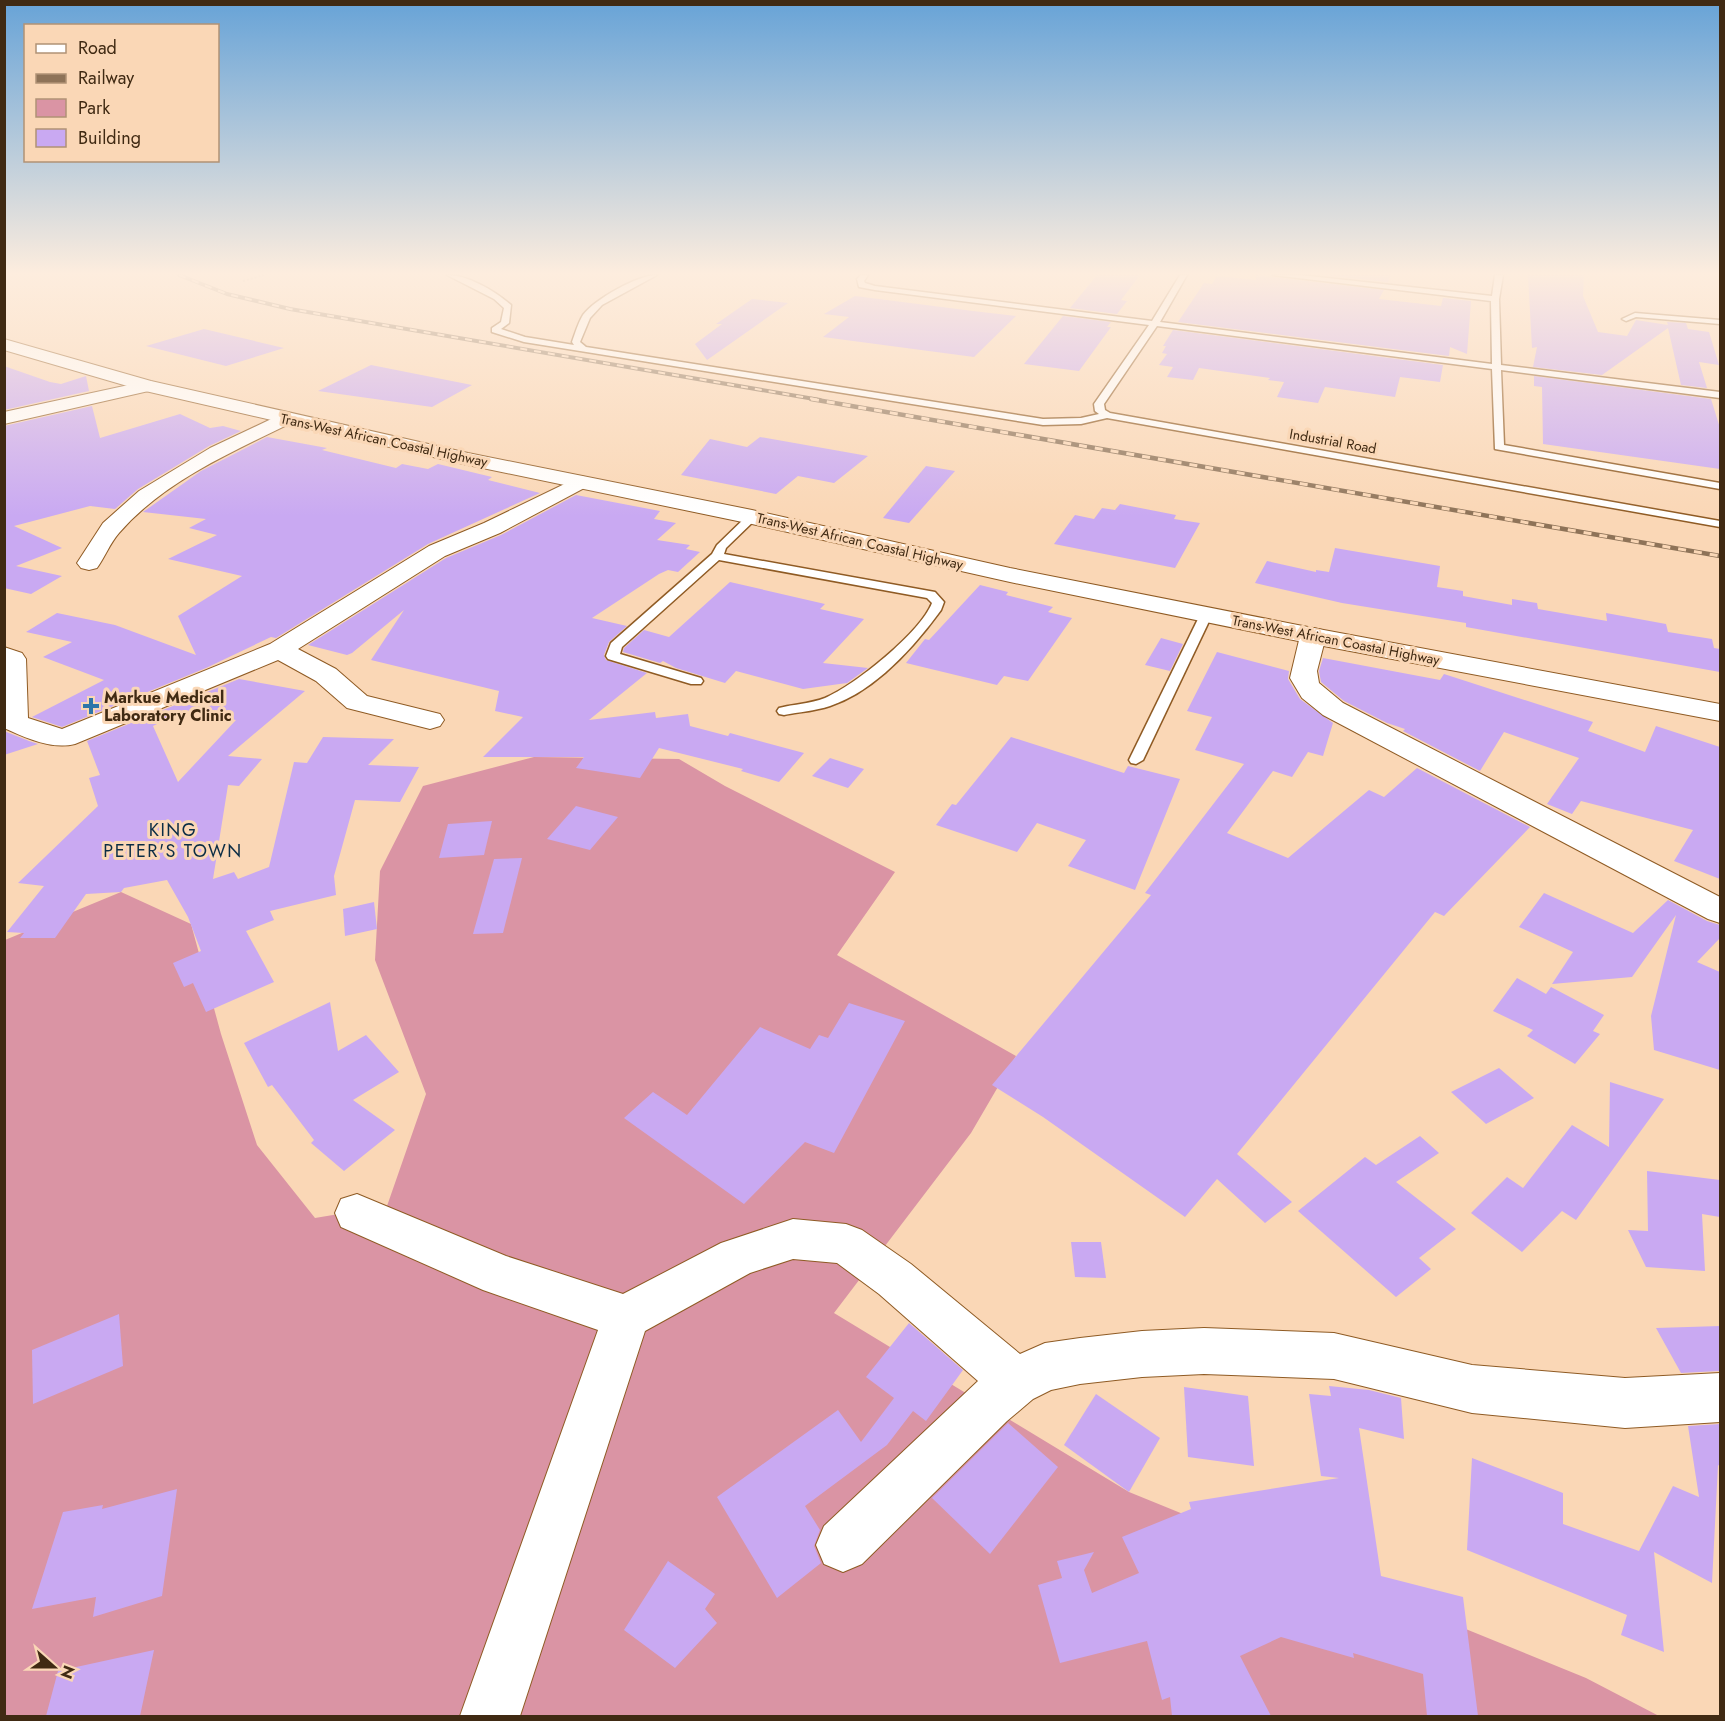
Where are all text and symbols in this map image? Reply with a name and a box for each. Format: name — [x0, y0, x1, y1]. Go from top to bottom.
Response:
legend — [24, 24, 219, 162]
text: Road — [78, 35, 117, 61]
text: Railway — [78, 65, 134, 91]
text: Park — [78, 95, 110, 121]
text: Building — [78, 125, 141, 151]
street label: Trans-West African Coastal Highway — [279, 408, 490, 472]
street label: Industrial Road — [1288, 424, 1378, 458]
street label: Trans-West African Coastal Highway — [755, 508, 966, 575]
street label: Trans-West African Coastal Highway — [1230, 610, 1442, 670]
place label: Markue Medical Laboratory Clinic — [104, 686, 232, 727]
marker: Markue Medical Laboratory Clinic — [82, 697, 100, 715]
district label: KING PETER'S TOWN — [103, 817, 243, 864]
north arrow — [24, 1637, 84, 1697]
text: N — [55, 1662, 81, 1682]

